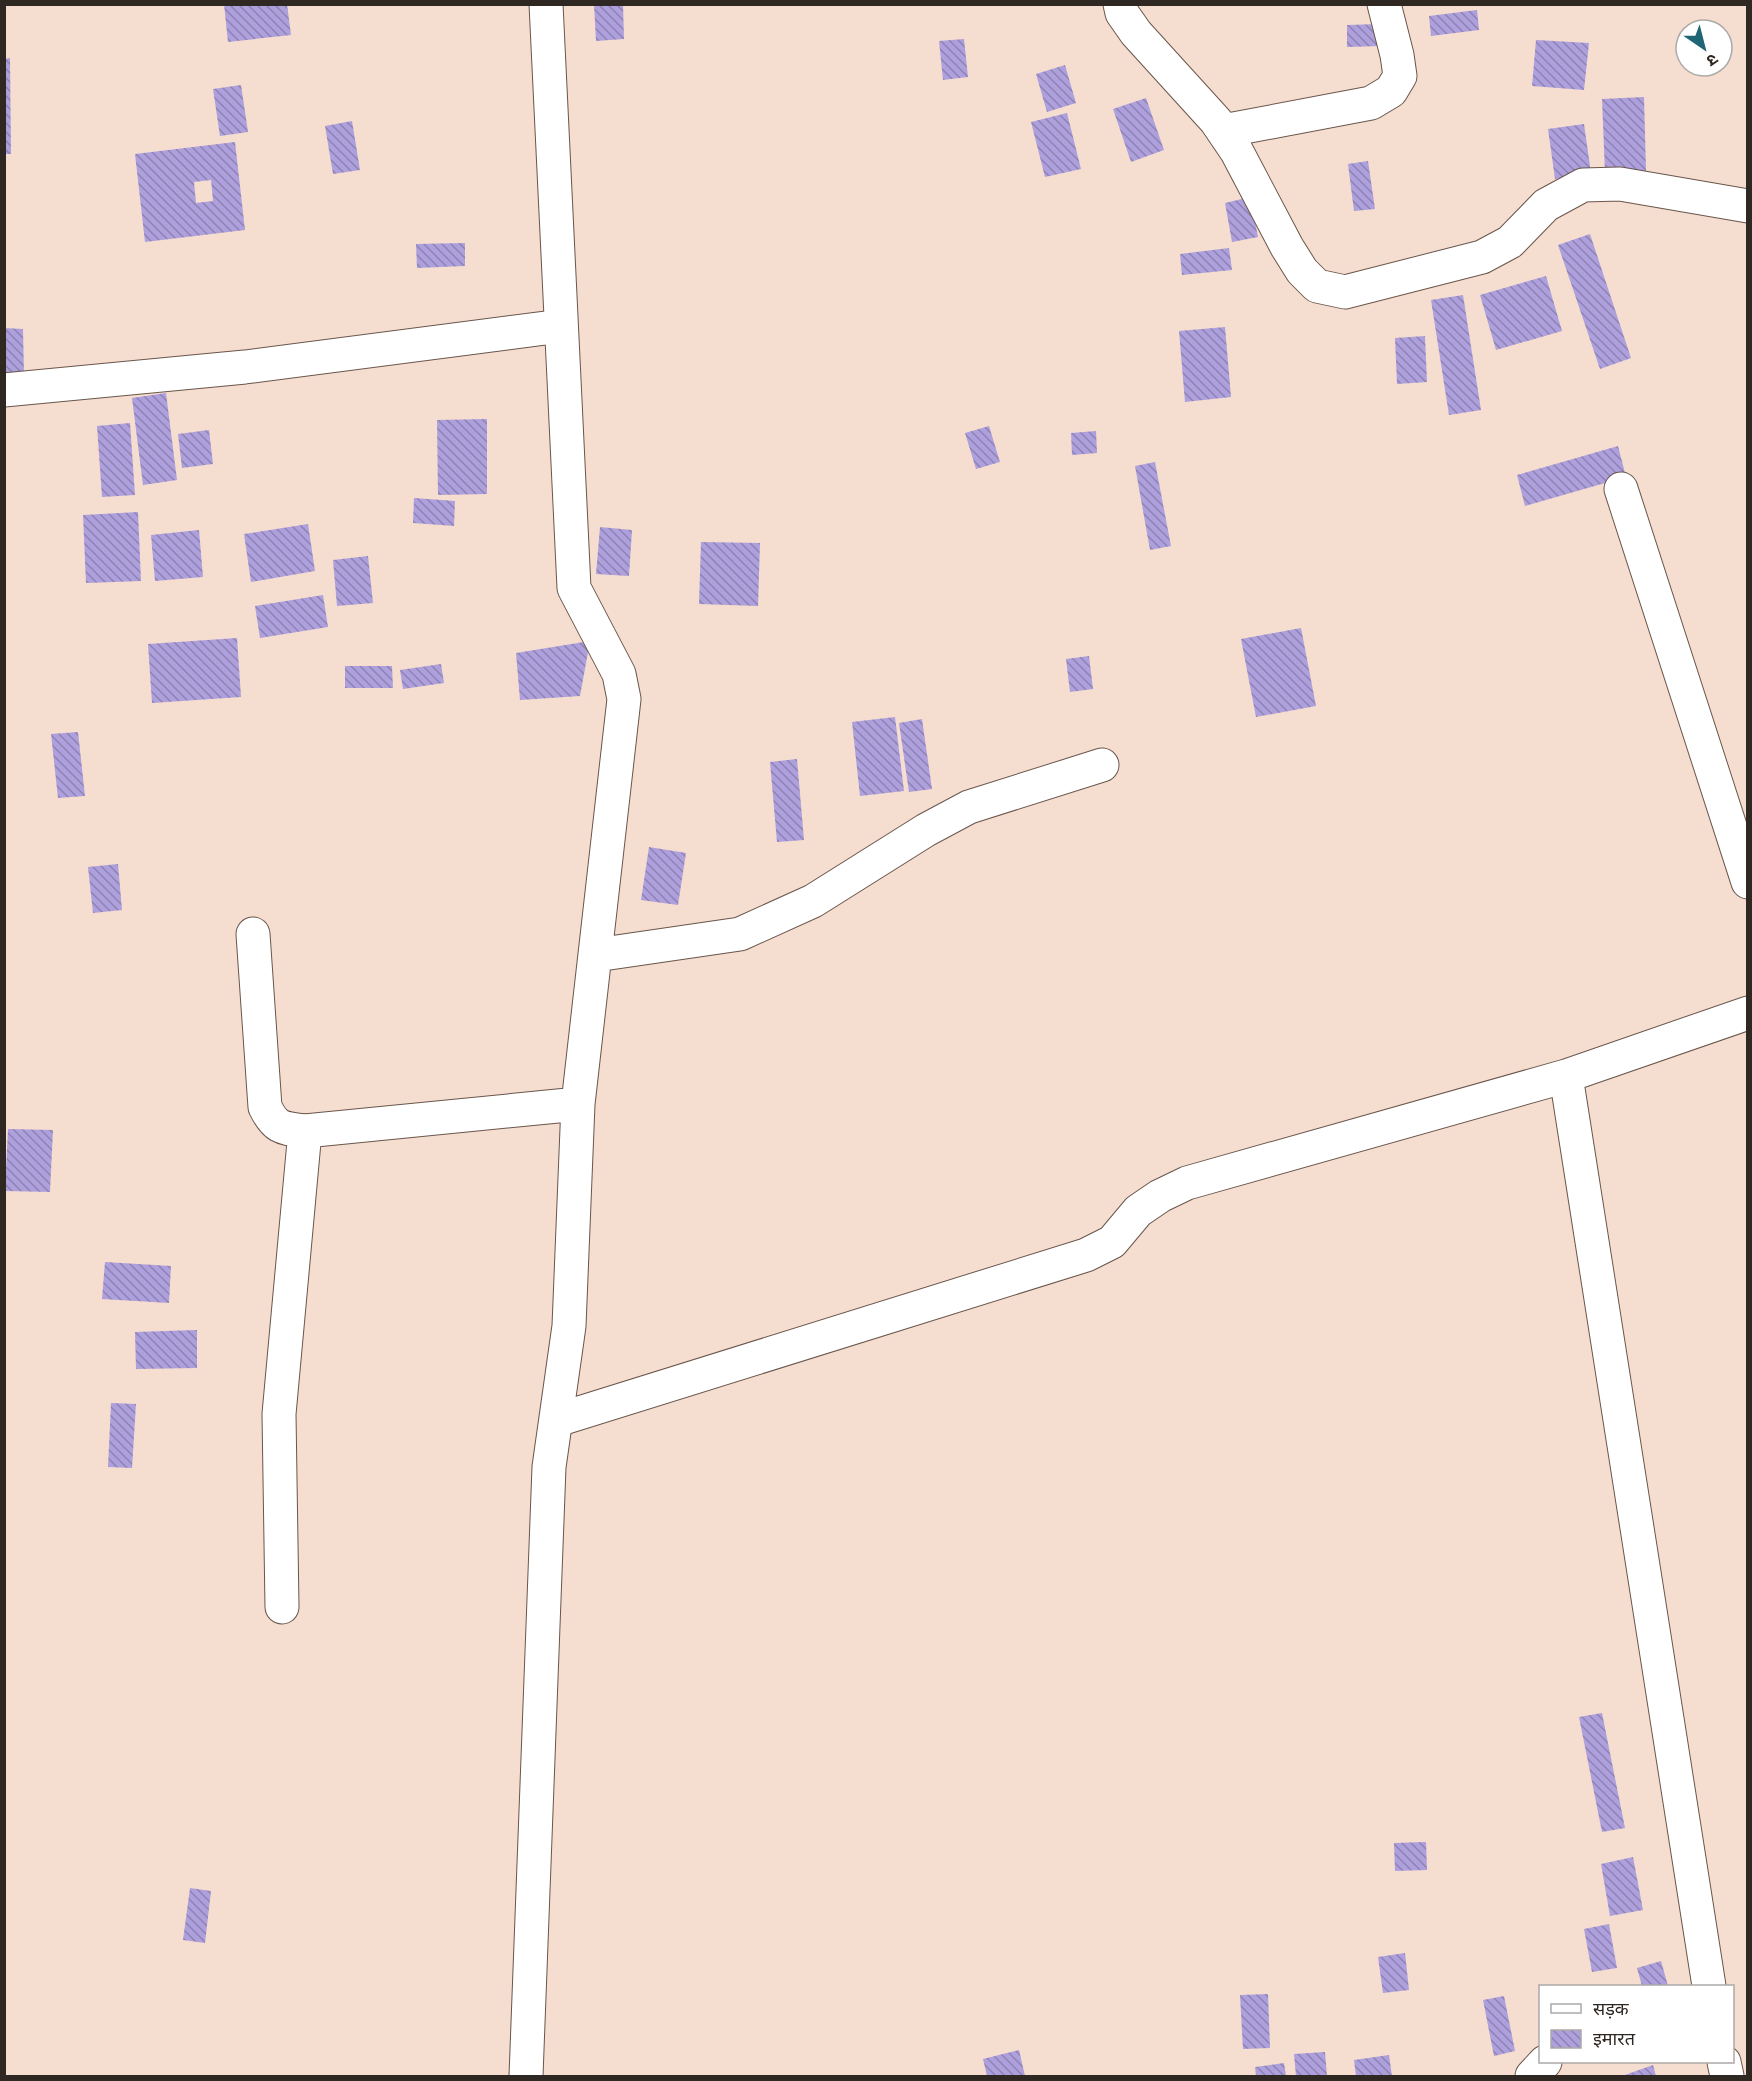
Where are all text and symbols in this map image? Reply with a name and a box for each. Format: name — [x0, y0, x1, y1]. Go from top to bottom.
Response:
north arrow — [1674, 18, 1734, 78]
text: उ — [1703, 49, 1722, 72]
legend — [1539, 1985, 1734, 2063]
text: सड़क — [1593, 1997, 1630, 2020]
text: इमारत — [1593, 2027, 1636, 2050]

